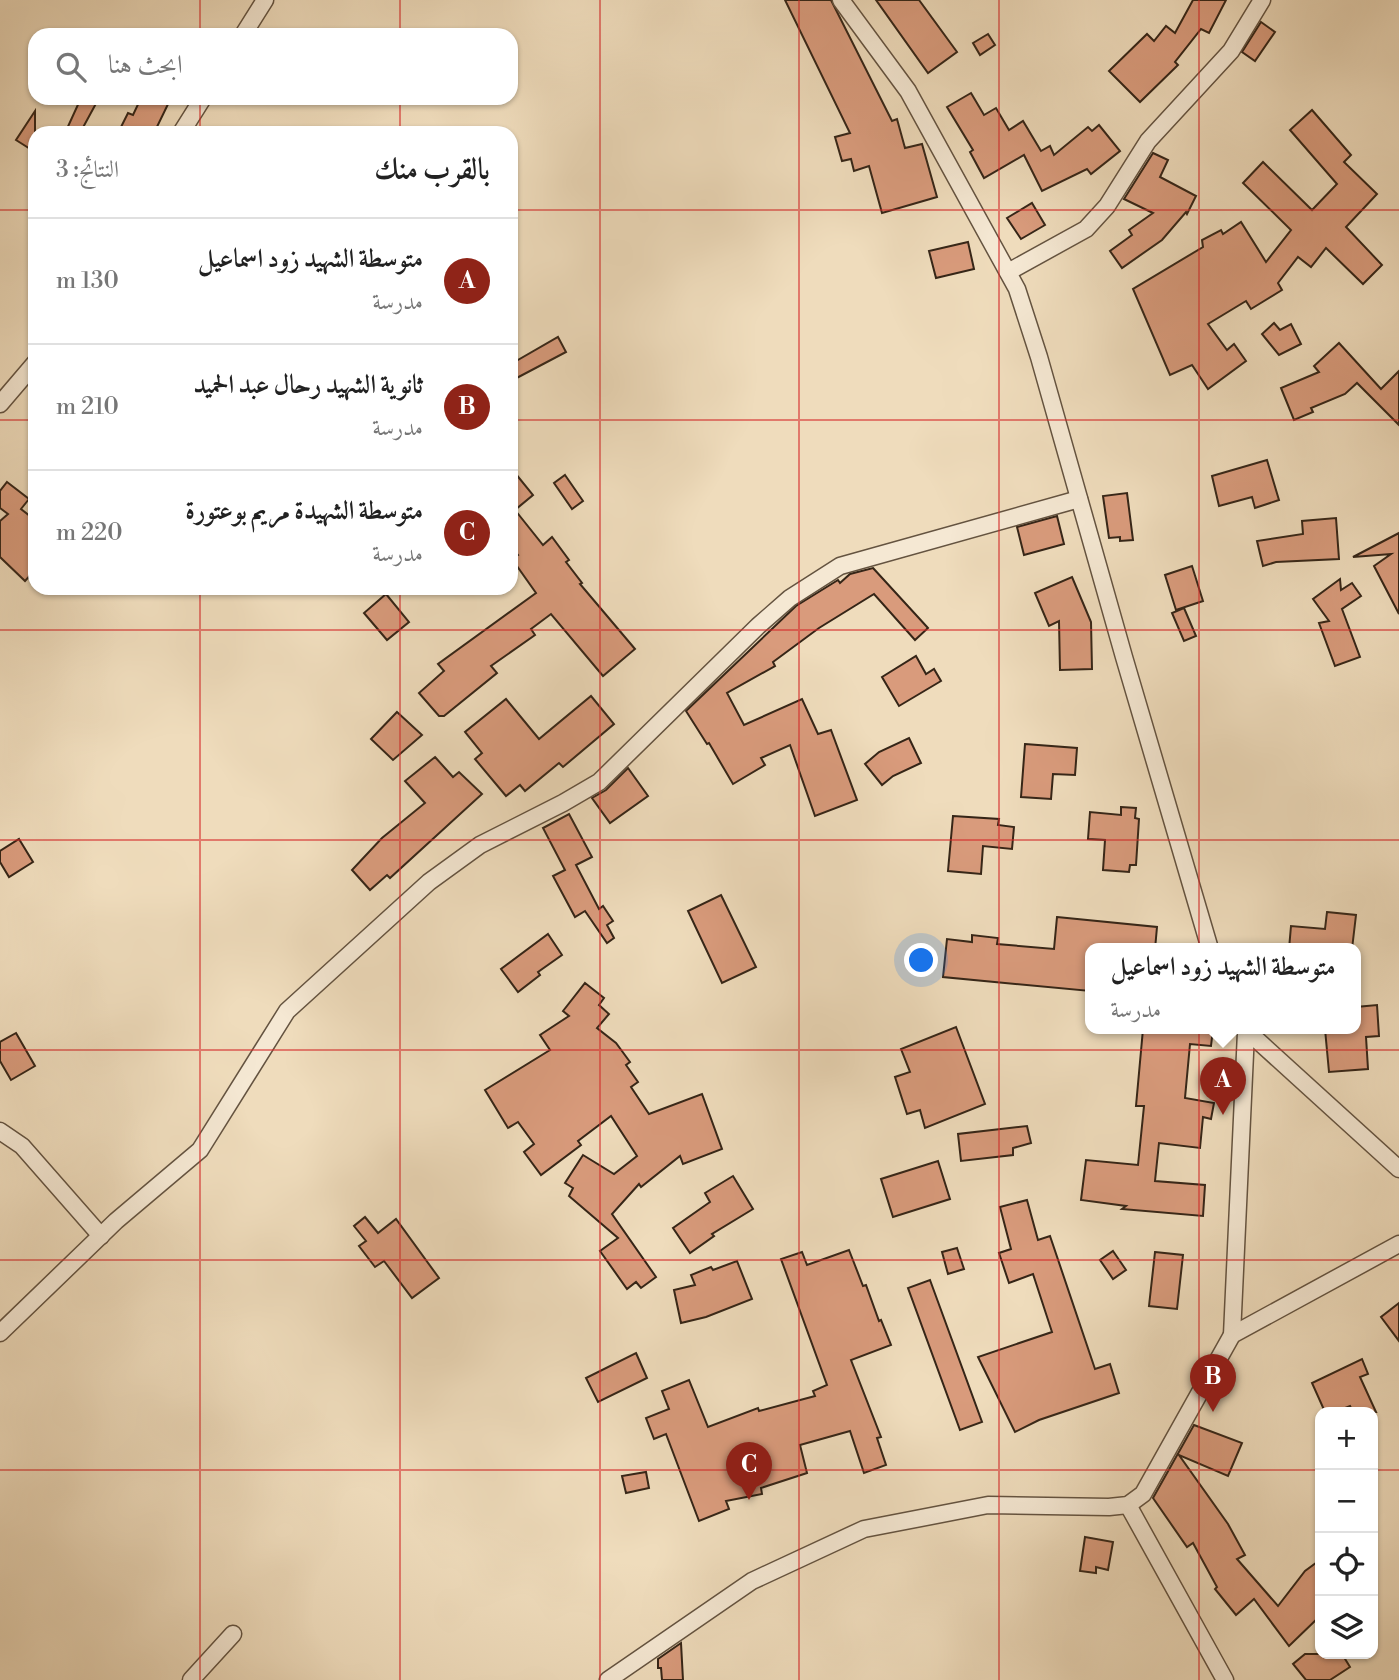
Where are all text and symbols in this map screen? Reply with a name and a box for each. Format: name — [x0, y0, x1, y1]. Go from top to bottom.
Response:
search box — [28, 28, 518, 105]
icon: search — [52, 48, 90, 86]
text: ابحث هنا — [108, 49, 183, 81]
text: بالقرب منك — [374, 151, 490, 189]
text: النتائج: 3 — [56, 156, 119, 184]
text: متوسطة الشهيد زود اسماعيل — [198, 243, 423, 275]
text: 130 m — [56, 267, 119, 295]
text: A — [459, 267, 475, 295]
text: مدرسة — [372, 288, 423, 316]
text: ثانوية الشهيد رحال عبد الحميد — [193, 369, 423, 401]
text: 210 m — [56, 393, 119, 421]
text: B — [458, 393, 476, 421]
text: مدرسة — [372, 414, 423, 442]
text: متوسطة الشهيدة مريم بوعتورة — [185, 495, 423, 527]
text: 220 m — [56, 519, 122, 547]
text: C — [459, 519, 475, 547]
text: مدرسة — [372, 540, 423, 568]
your location — [904, 943, 938, 977]
popup — [1085, 943, 1361, 1034]
text: متوسطة الشهيد زود اسماعيل — [1110, 951, 1336, 983]
text: مدرسة — [1110, 996, 1161, 1024]
pin: A — [1200, 1057, 1246, 1115]
pin: B — [1190, 1354, 1236, 1412]
map controls — [1315, 1407, 1378, 1659]
button: + — [1315, 1407, 1378, 1470]
pin: C — [726, 1442, 772, 1500]
button: − — [1315, 1470, 1378, 1533]
button: locate — [1315, 1533, 1378, 1596]
button: layers — [1315, 1596, 1378, 1659]

